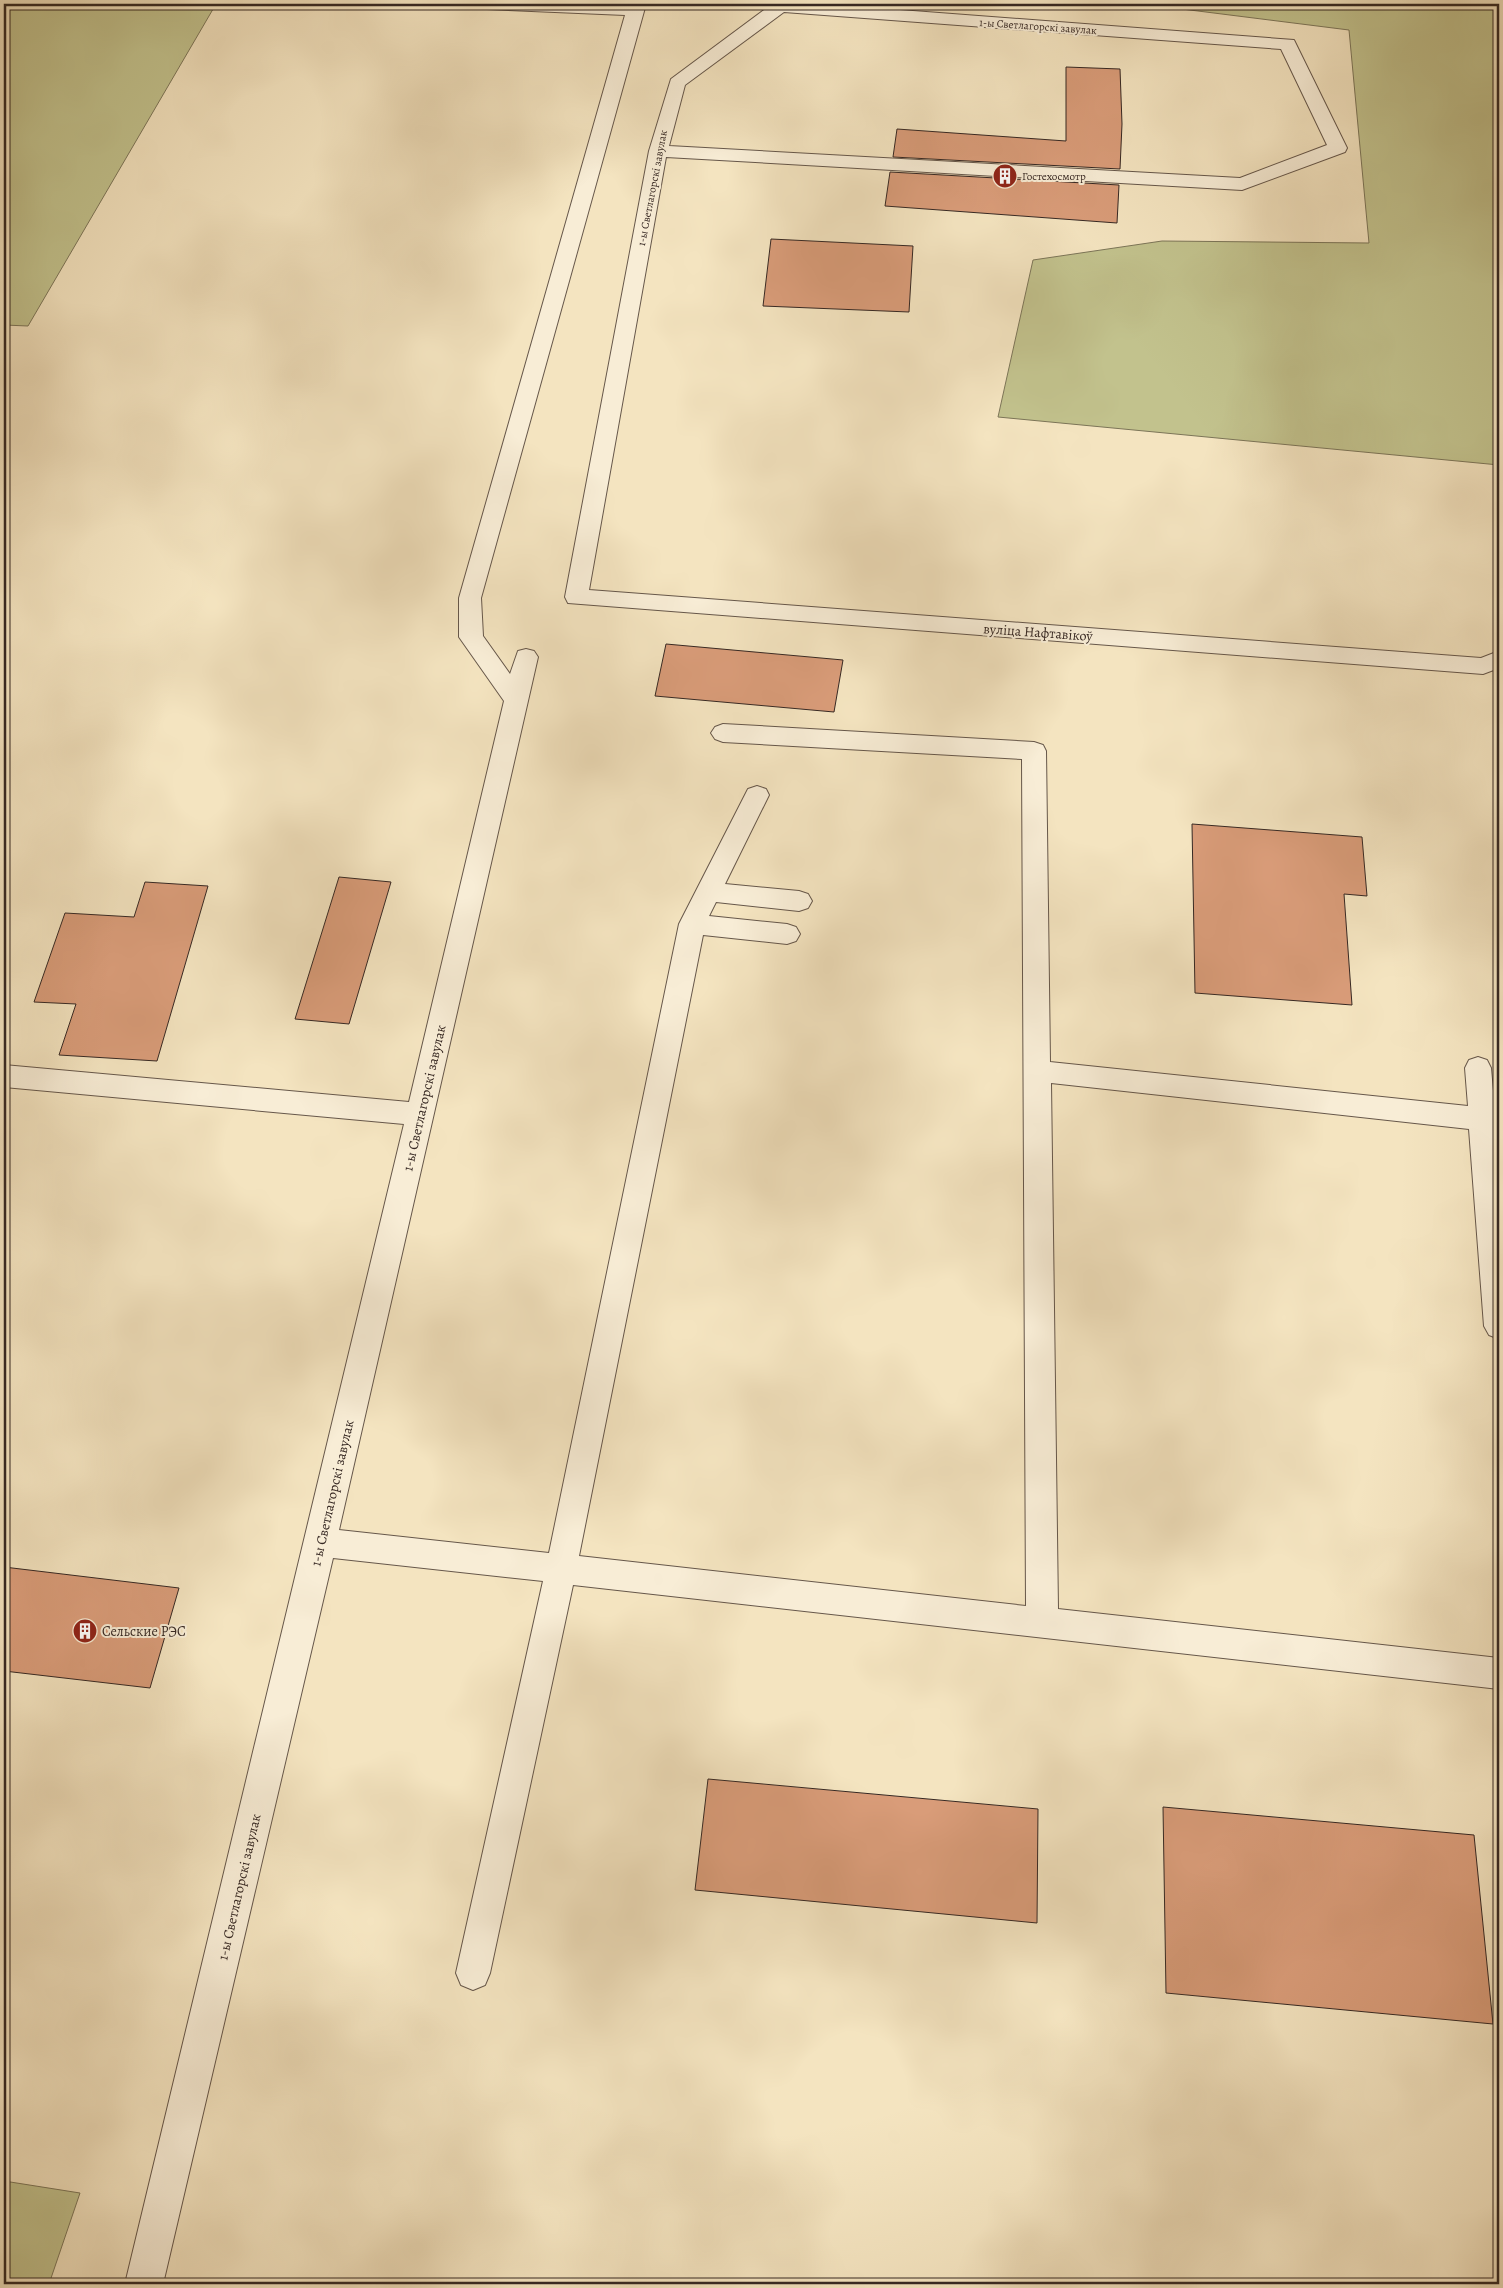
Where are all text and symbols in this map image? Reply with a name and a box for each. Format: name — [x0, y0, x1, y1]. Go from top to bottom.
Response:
street label: 1-ы Светлагорскі завулак — [979, 15, 1097, 38]
street label: 1-ы Светлагорскі завулак — [634, 129, 671, 247]
building icon: Гостехосмотр — [992, 163, 1018, 189]
place label: Гостехосмотр — [1022, 169, 1086, 184]
street label: вуліца Нафтавікоў — [983, 619, 1094, 646]
street label: 1-ы Светлагорскі завулак — [398, 1023, 451, 1173]
street label: 1-ы Светлагорскі завулак — [306, 1418, 359, 1568]
building icon: Сельские РЭС — [72, 1618, 98, 1644]
place label: Сельские РЭС — [102, 1622, 186, 1641]
street label: 1-ы Светлагорскі завулак — [213, 1812, 266, 1962]

